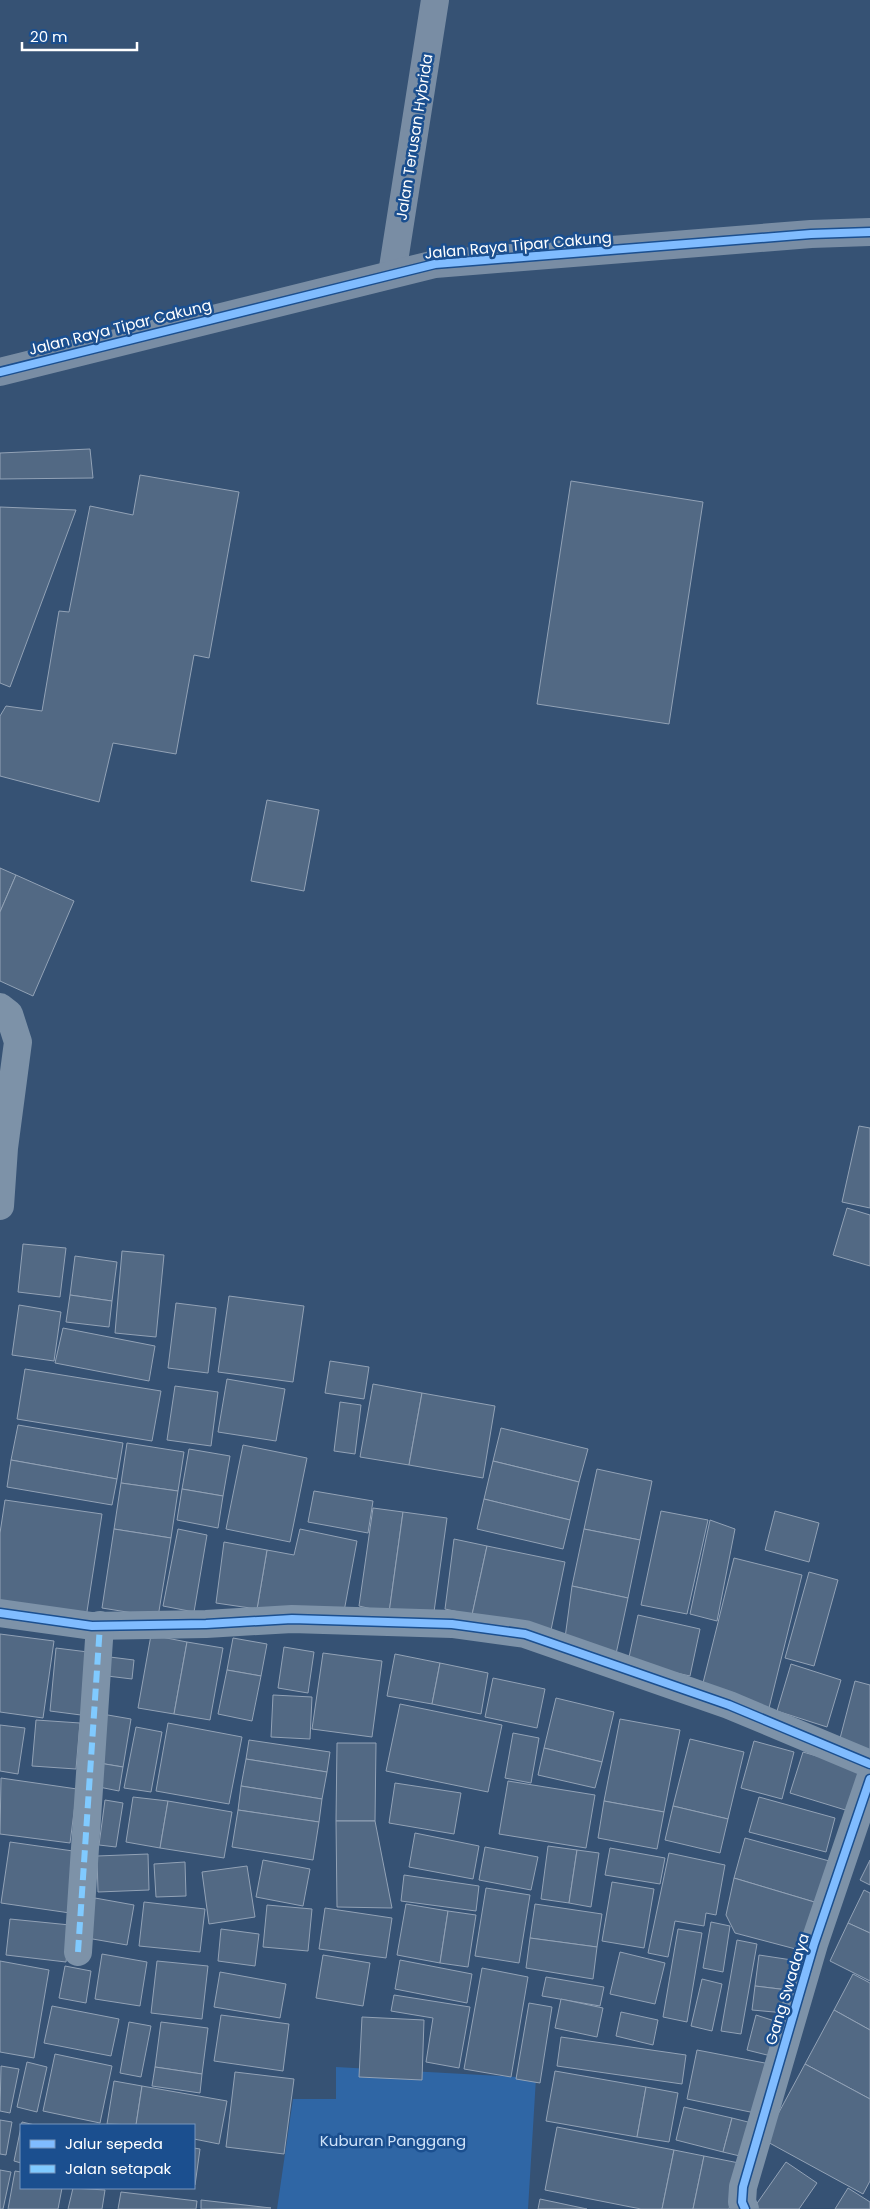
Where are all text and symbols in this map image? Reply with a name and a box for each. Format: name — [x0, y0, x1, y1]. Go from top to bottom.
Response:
scale bar — [22, 20, 138, 52]
text: 20 m — [30, 26, 68, 47]
street label: Jalan Terusan Hybrida — [390, 52, 438, 222]
street label: Jalan Raya Tipar Cakung — [424, 226, 612, 264]
street label: Jalan Raya Tipar Cakung — [26, 294, 214, 360]
street label: Gang Swadaya — [760, 1931, 814, 2047]
legend — [20, 2124, 195, 2189]
park label: Kuburan Panggang — [320, 2130, 466, 2151]
text: Jalur sepeda — [65, 2133, 163, 2154]
text: Jalan setapak — [65, 2158, 172, 2179]

